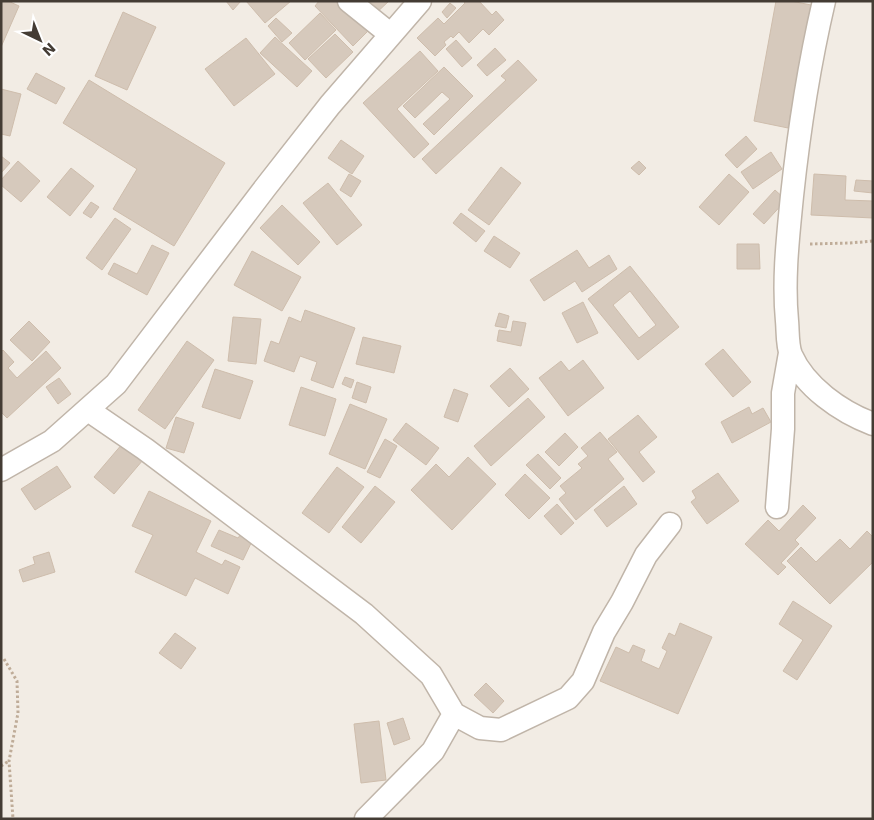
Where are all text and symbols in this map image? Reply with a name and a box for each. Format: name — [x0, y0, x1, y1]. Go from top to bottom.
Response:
north arrow — [15, 15, 65, 65]
text: N — [39, 40, 59, 59]

